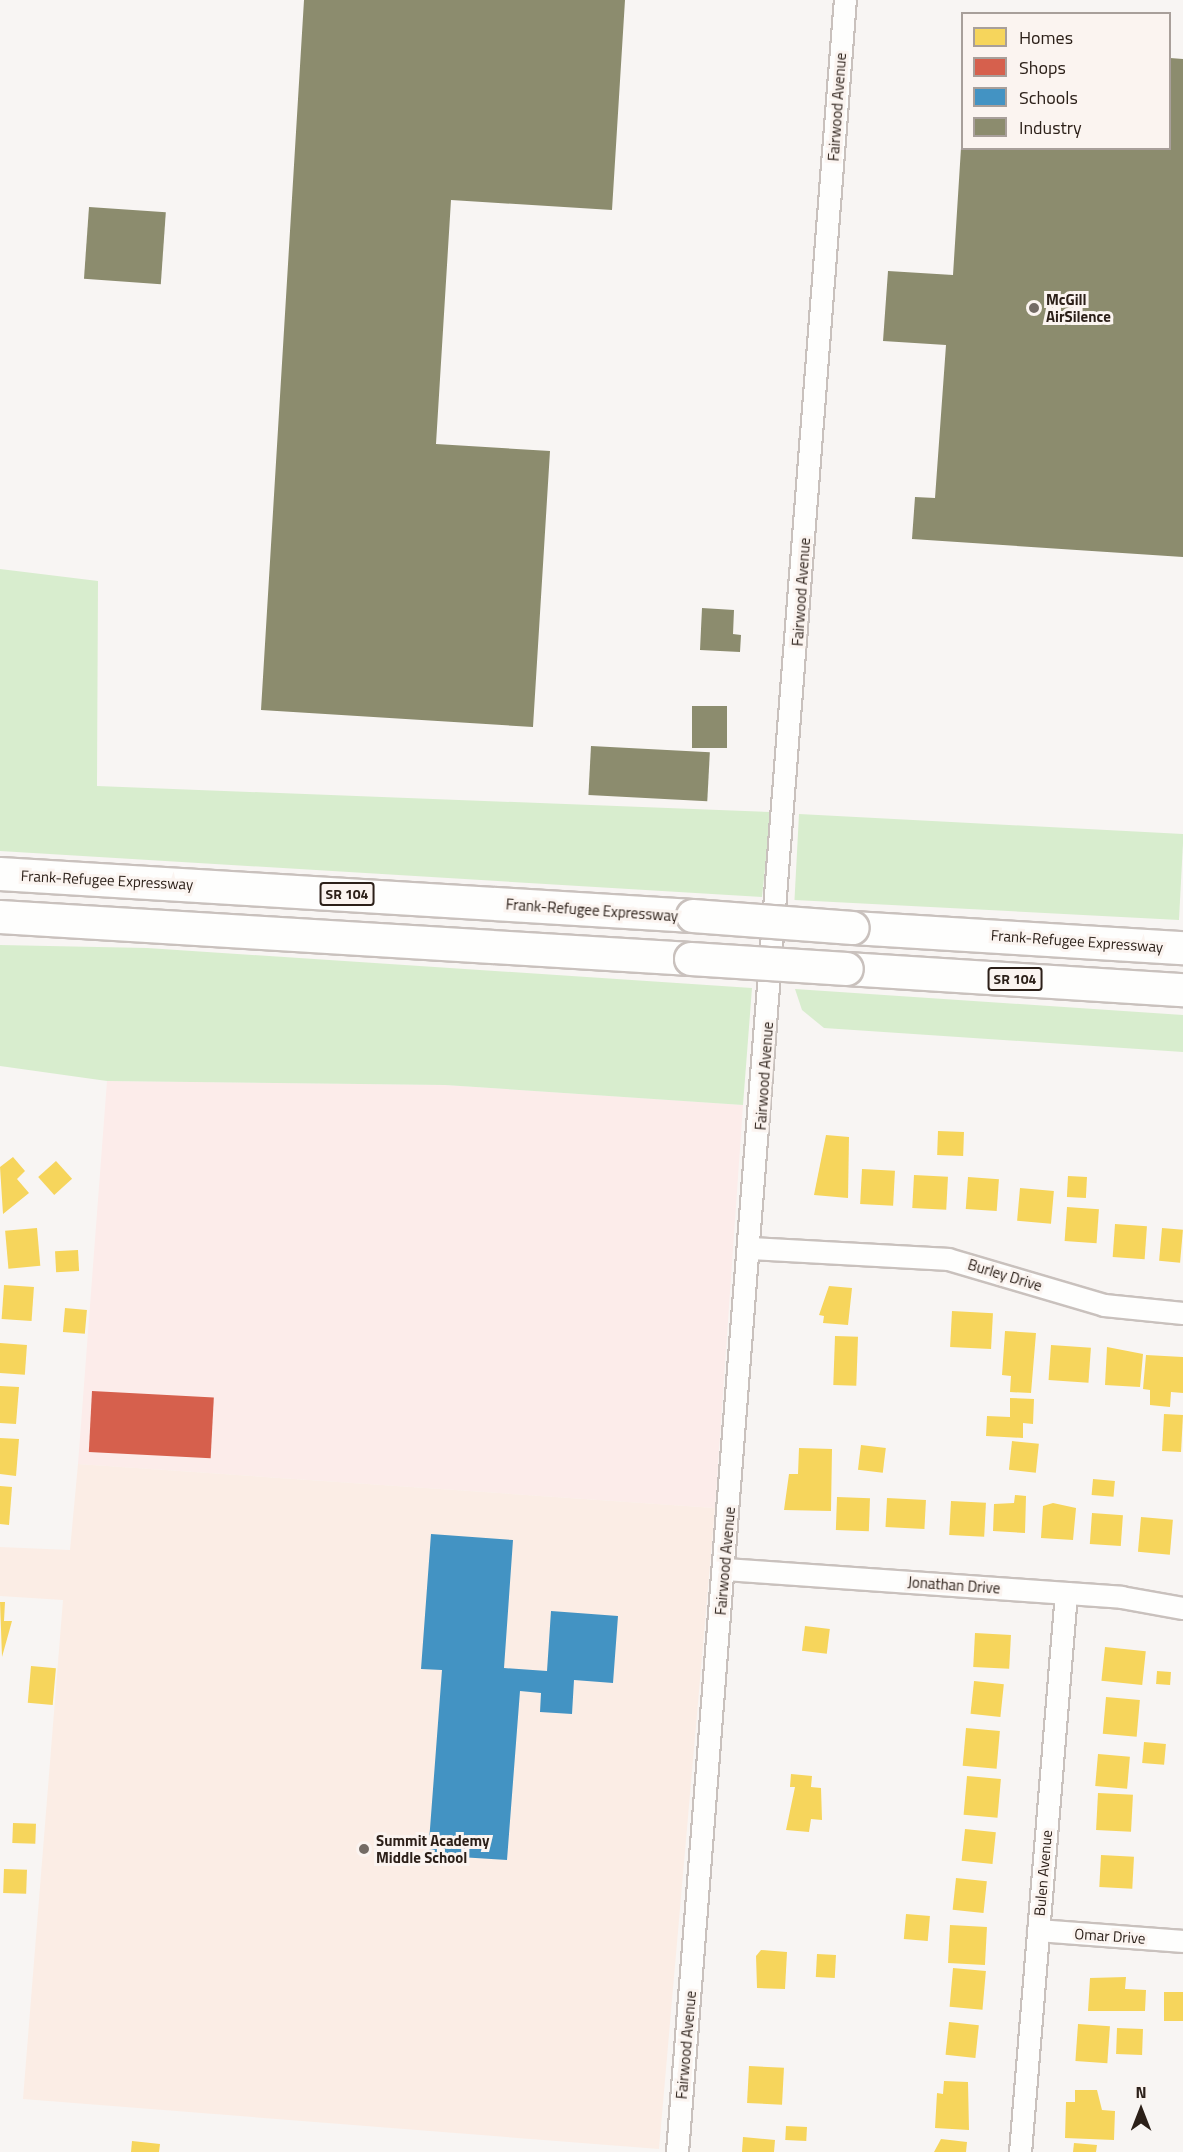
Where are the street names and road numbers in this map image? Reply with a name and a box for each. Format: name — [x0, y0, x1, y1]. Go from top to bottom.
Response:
street label: Fairwood Avenue — [824, 52, 850, 162]
street label: Fairwood Avenue — [788, 537, 814, 647]
street label: Frank-Refugee Expressway — [20, 866, 194, 894]
road number: SR 104 — [318, 883, 376, 905]
street label: Frank-Refugee Expressway — [505, 895, 679, 925]
street label: Frank-Refugee Expressway — [990, 926, 1164, 956]
road number: SR 104 — [986, 968, 1044, 990]
street label: Fairwood Avenue — [751, 1021, 777, 1131]
street label: Burley Drive — [966, 1255, 1044, 1295]
street label: Fairwood Avenue — [711, 1506, 739, 1616]
street label: Jonathan Drive — [907, 1573, 1001, 1597]
street label: Bulen Avenue — [1030, 1829, 1056, 1917]
street label: Omar Drive — [1074, 1925, 1146, 1947]
street label: Fairwood Avenue — [672, 1990, 700, 2100]

